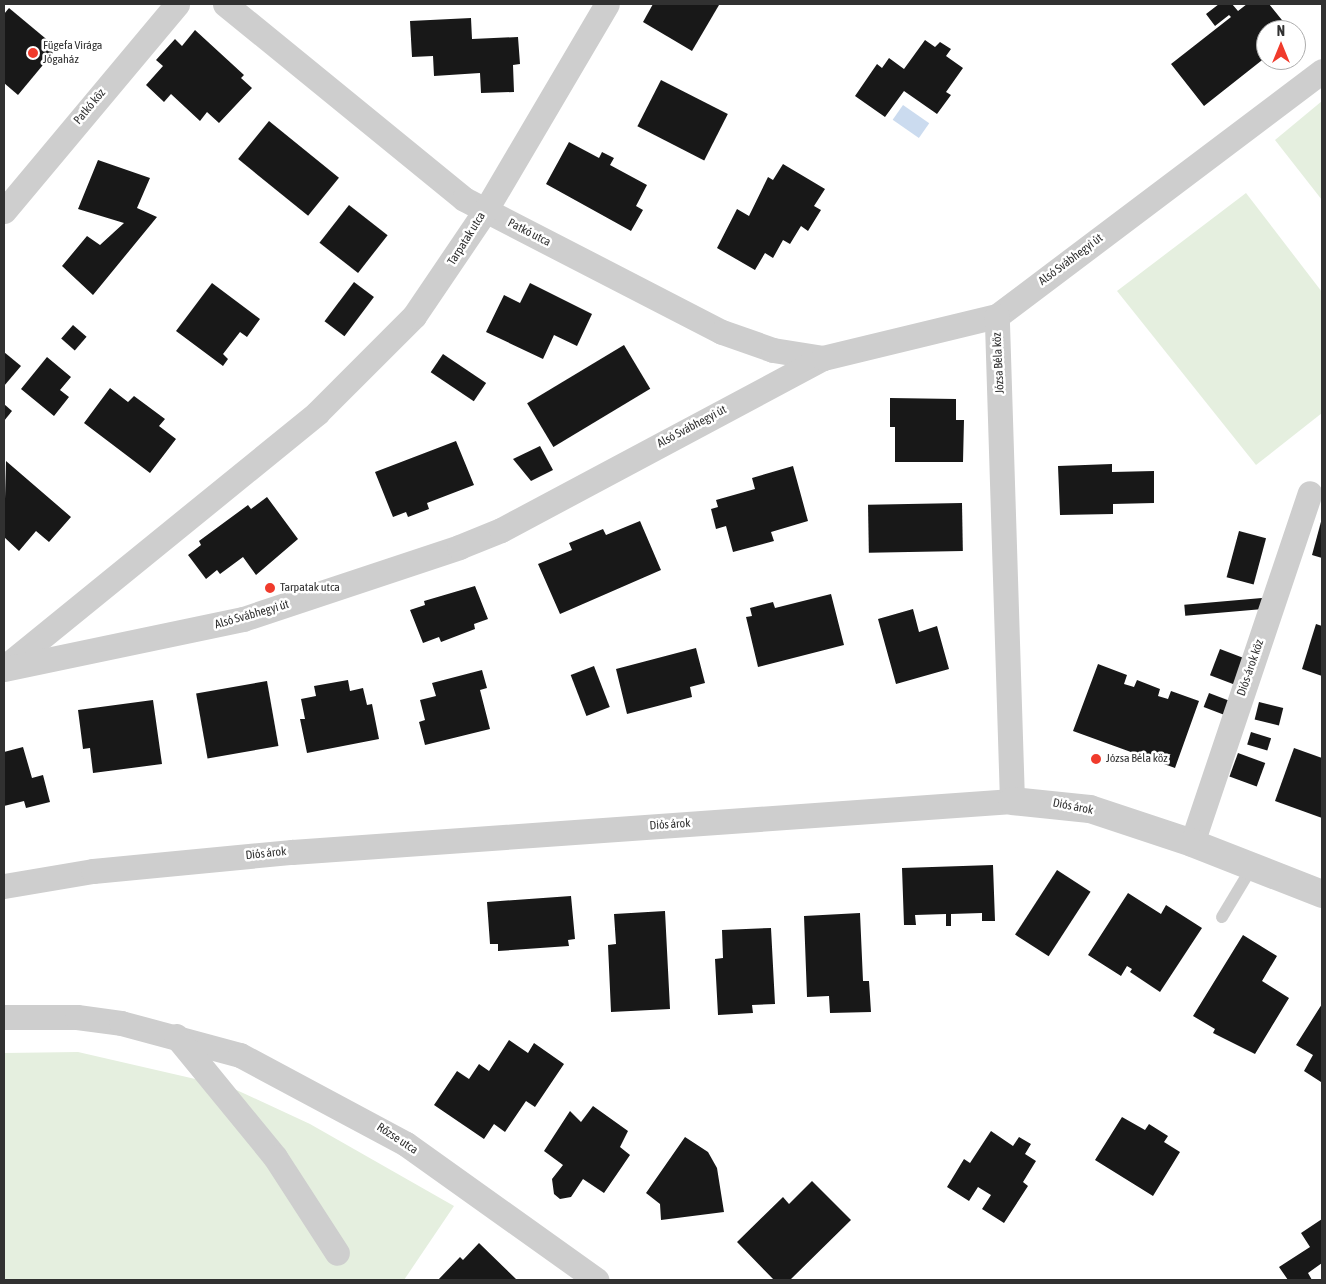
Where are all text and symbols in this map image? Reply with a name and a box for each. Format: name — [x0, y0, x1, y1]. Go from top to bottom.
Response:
north arrow — [1256, 20, 1306, 70]
text: N — [1277, 23, 1285, 39]
place label: Fügefa Virága Jógaház — [43, 39, 102, 67]
marker: Fügefa Virága Jógaház — [27, 47, 39, 59]
street label: Patkó köz — [71, 86, 109, 128]
street label: Tarpatak utca — [445, 210, 489, 268]
street label: Patkó utca — [505, 216, 553, 250]
street label: Alsó Svábhegyi út — [1036, 231, 1106, 289]
street label: Józsa Béla köz — [990, 332, 1008, 394]
street label: Alsó Svábhegyi út — [655, 403, 729, 451]
place label: Tarpatak utca — [280, 581, 340, 595]
marker: Tarpatak utca — [264, 582, 276, 594]
street label: Alsó Svábhegyi út — [213, 598, 291, 632]
street label: Diós-árok köz — [1235, 638, 1267, 698]
place label: Józsa Béla köz — [1106, 752, 1168, 766]
marker: Józsa Béla köz — [1090, 753, 1102, 765]
street label: Diós árok — [1051, 796, 1095, 818]
street label: Diós árok — [649, 816, 691, 834]
street label: Diós árok — [245, 845, 287, 863]
street label: Rőzse utca — [374, 1120, 420, 1158]

